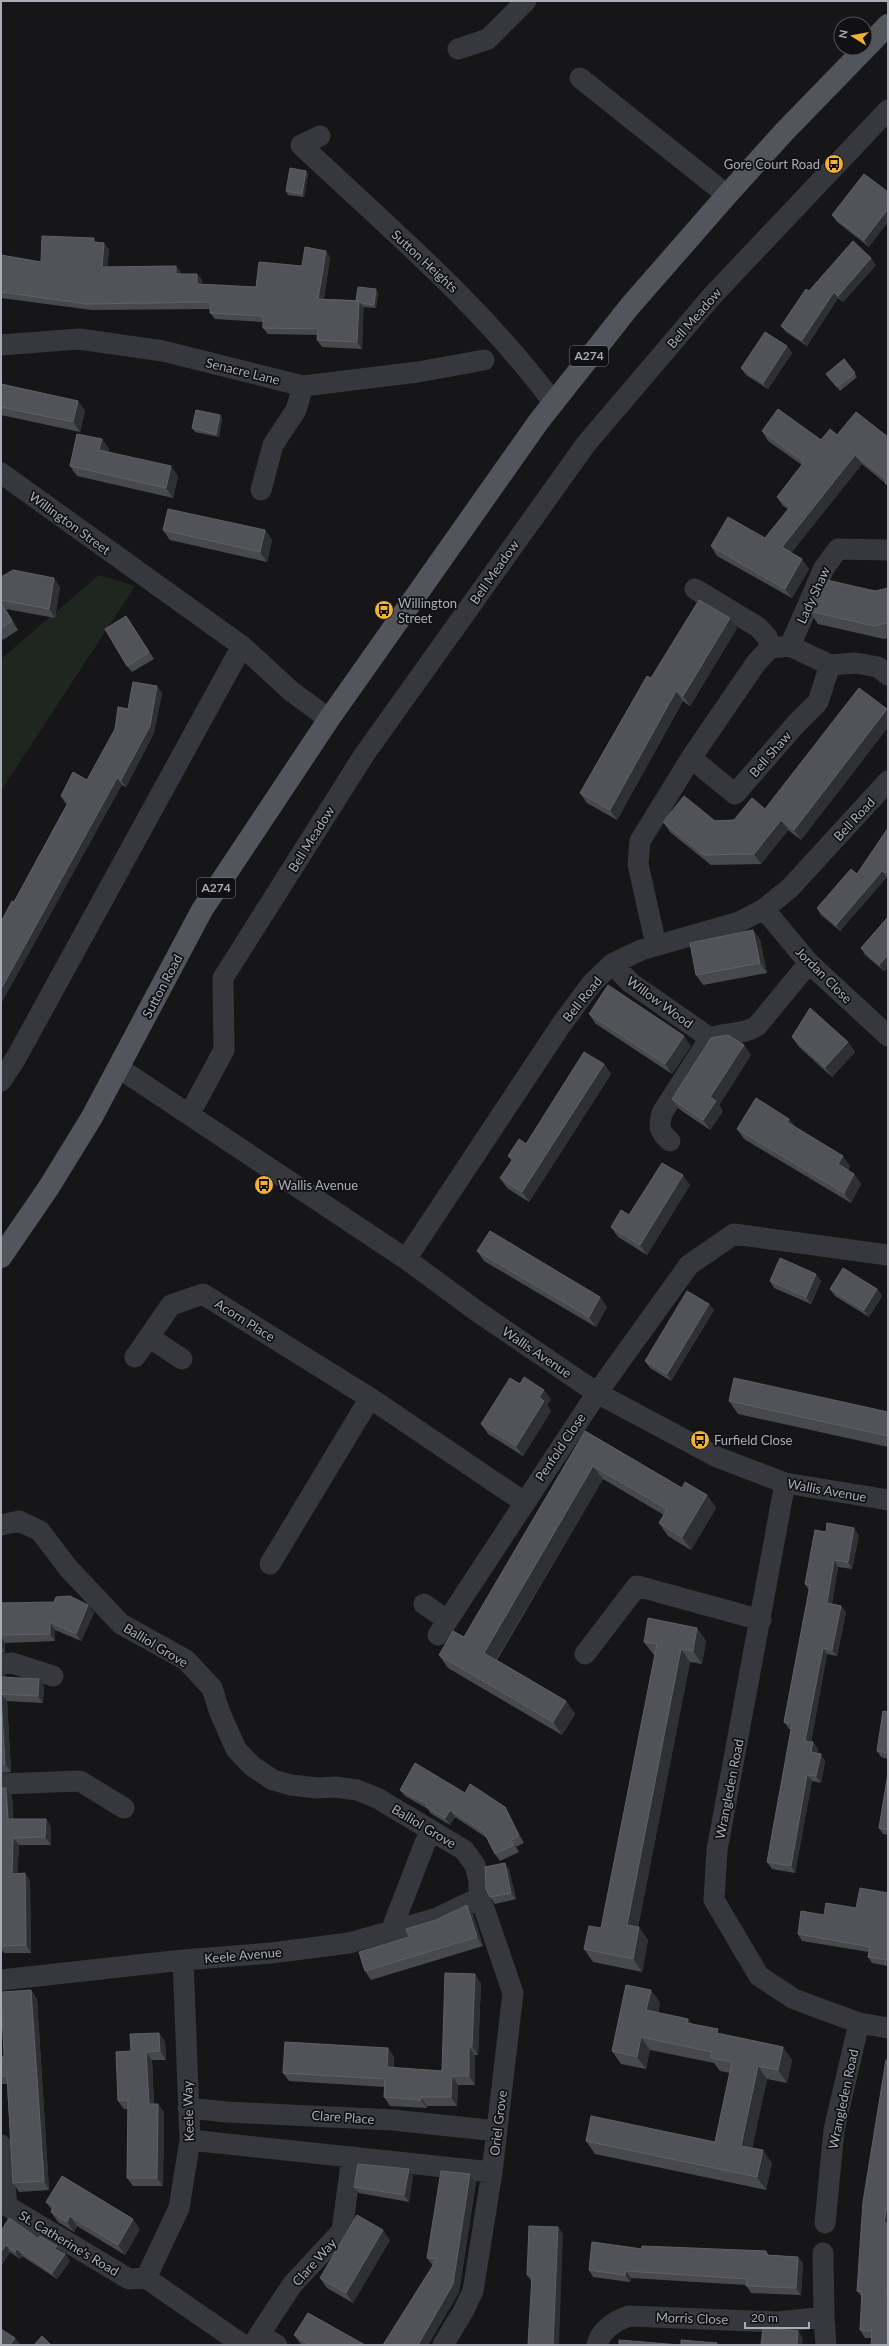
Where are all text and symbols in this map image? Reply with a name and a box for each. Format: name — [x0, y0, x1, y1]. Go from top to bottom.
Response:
north arrow — [833, 16, 873, 56]
text: N — [836, 29, 850, 39]
bus stop icon: Gore Court Road — [823, 153, 845, 175]
place label: Gore Court Road — [724, 156, 820, 172]
street label: Sutton Heights — [389, 226, 462, 296]
street label: Bell Meadow — [663, 285, 725, 351]
road number: A274 — [570, 346, 608, 366]
street label: Senacre Lane — [204, 354, 282, 388]
street label: Willington Street — [26, 488, 114, 558]
street label: Bell Meadow — [466, 537, 522, 607]
street label: Lady Shaw — [793, 564, 833, 626]
place label: Willington Street — [398, 595, 457, 626]
bus stop icon: Willington Street — [373, 599, 395, 621]
street label: Bell Shaw — [746, 728, 794, 780]
street label: Bell Road — [830, 794, 878, 844]
street label: Bell Meadow — [284, 803, 338, 875]
road number: A274 — [197, 878, 235, 898]
street label: Jordan Close — [793, 944, 856, 1007]
street label: Sutton Road — [139, 951, 185, 1021]
street label: Bell Road — [559, 973, 605, 1025]
street label: Willow Wood — [624, 973, 696, 1031]
bus stop icon: Wallis Avenue — [253, 1174, 275, 1196]
place label: Wallis Avenue — [278, 1177, 358, 1193]
street label: Acorn Place — [212, 1295, 278, 1345]
street label: Wallis Avenue — [499, 1323, 575, 1381]
street label: Penfold Close — [531, 1410, 589, 1484]
bus stop icon: Furfield Close — [689, 1429, 711, 1451]
place label: Furfield Close — [714, 1432, 793, 1448]
street label: Wallis Avenue — [786, 1475, 868, 1505]
street label: Balliol Grove — [121, 1620, 191, 1671]
street label: Wrangleden Road — [711, 1738, 747, 1840]
street label: Balliol Grove — [389, 1801, 459, 1852]
street label: Keele Avenue — [204, 1944, 283, 1966]
street label: Wrangleden Road — [825, 2048, 861, 2150]
street label: Keele Way — [179, 2080, 197, 2142]
street label: Oriel Grove — [486, 2089, 510, 2157]
street label: Clare Place — [311, 2107, 375, 2127]
street label: St. Catherine's Road — [16, 2207, 122, 2279]
street label: Clare Way — [289, 2235, 340, 2289]
scale bar — [745, 2304, 809, 2330]
street label: Morris Close — [656, 2309, 729, 2327]
text: 20 m — [751, 2310, 778, 2325]

